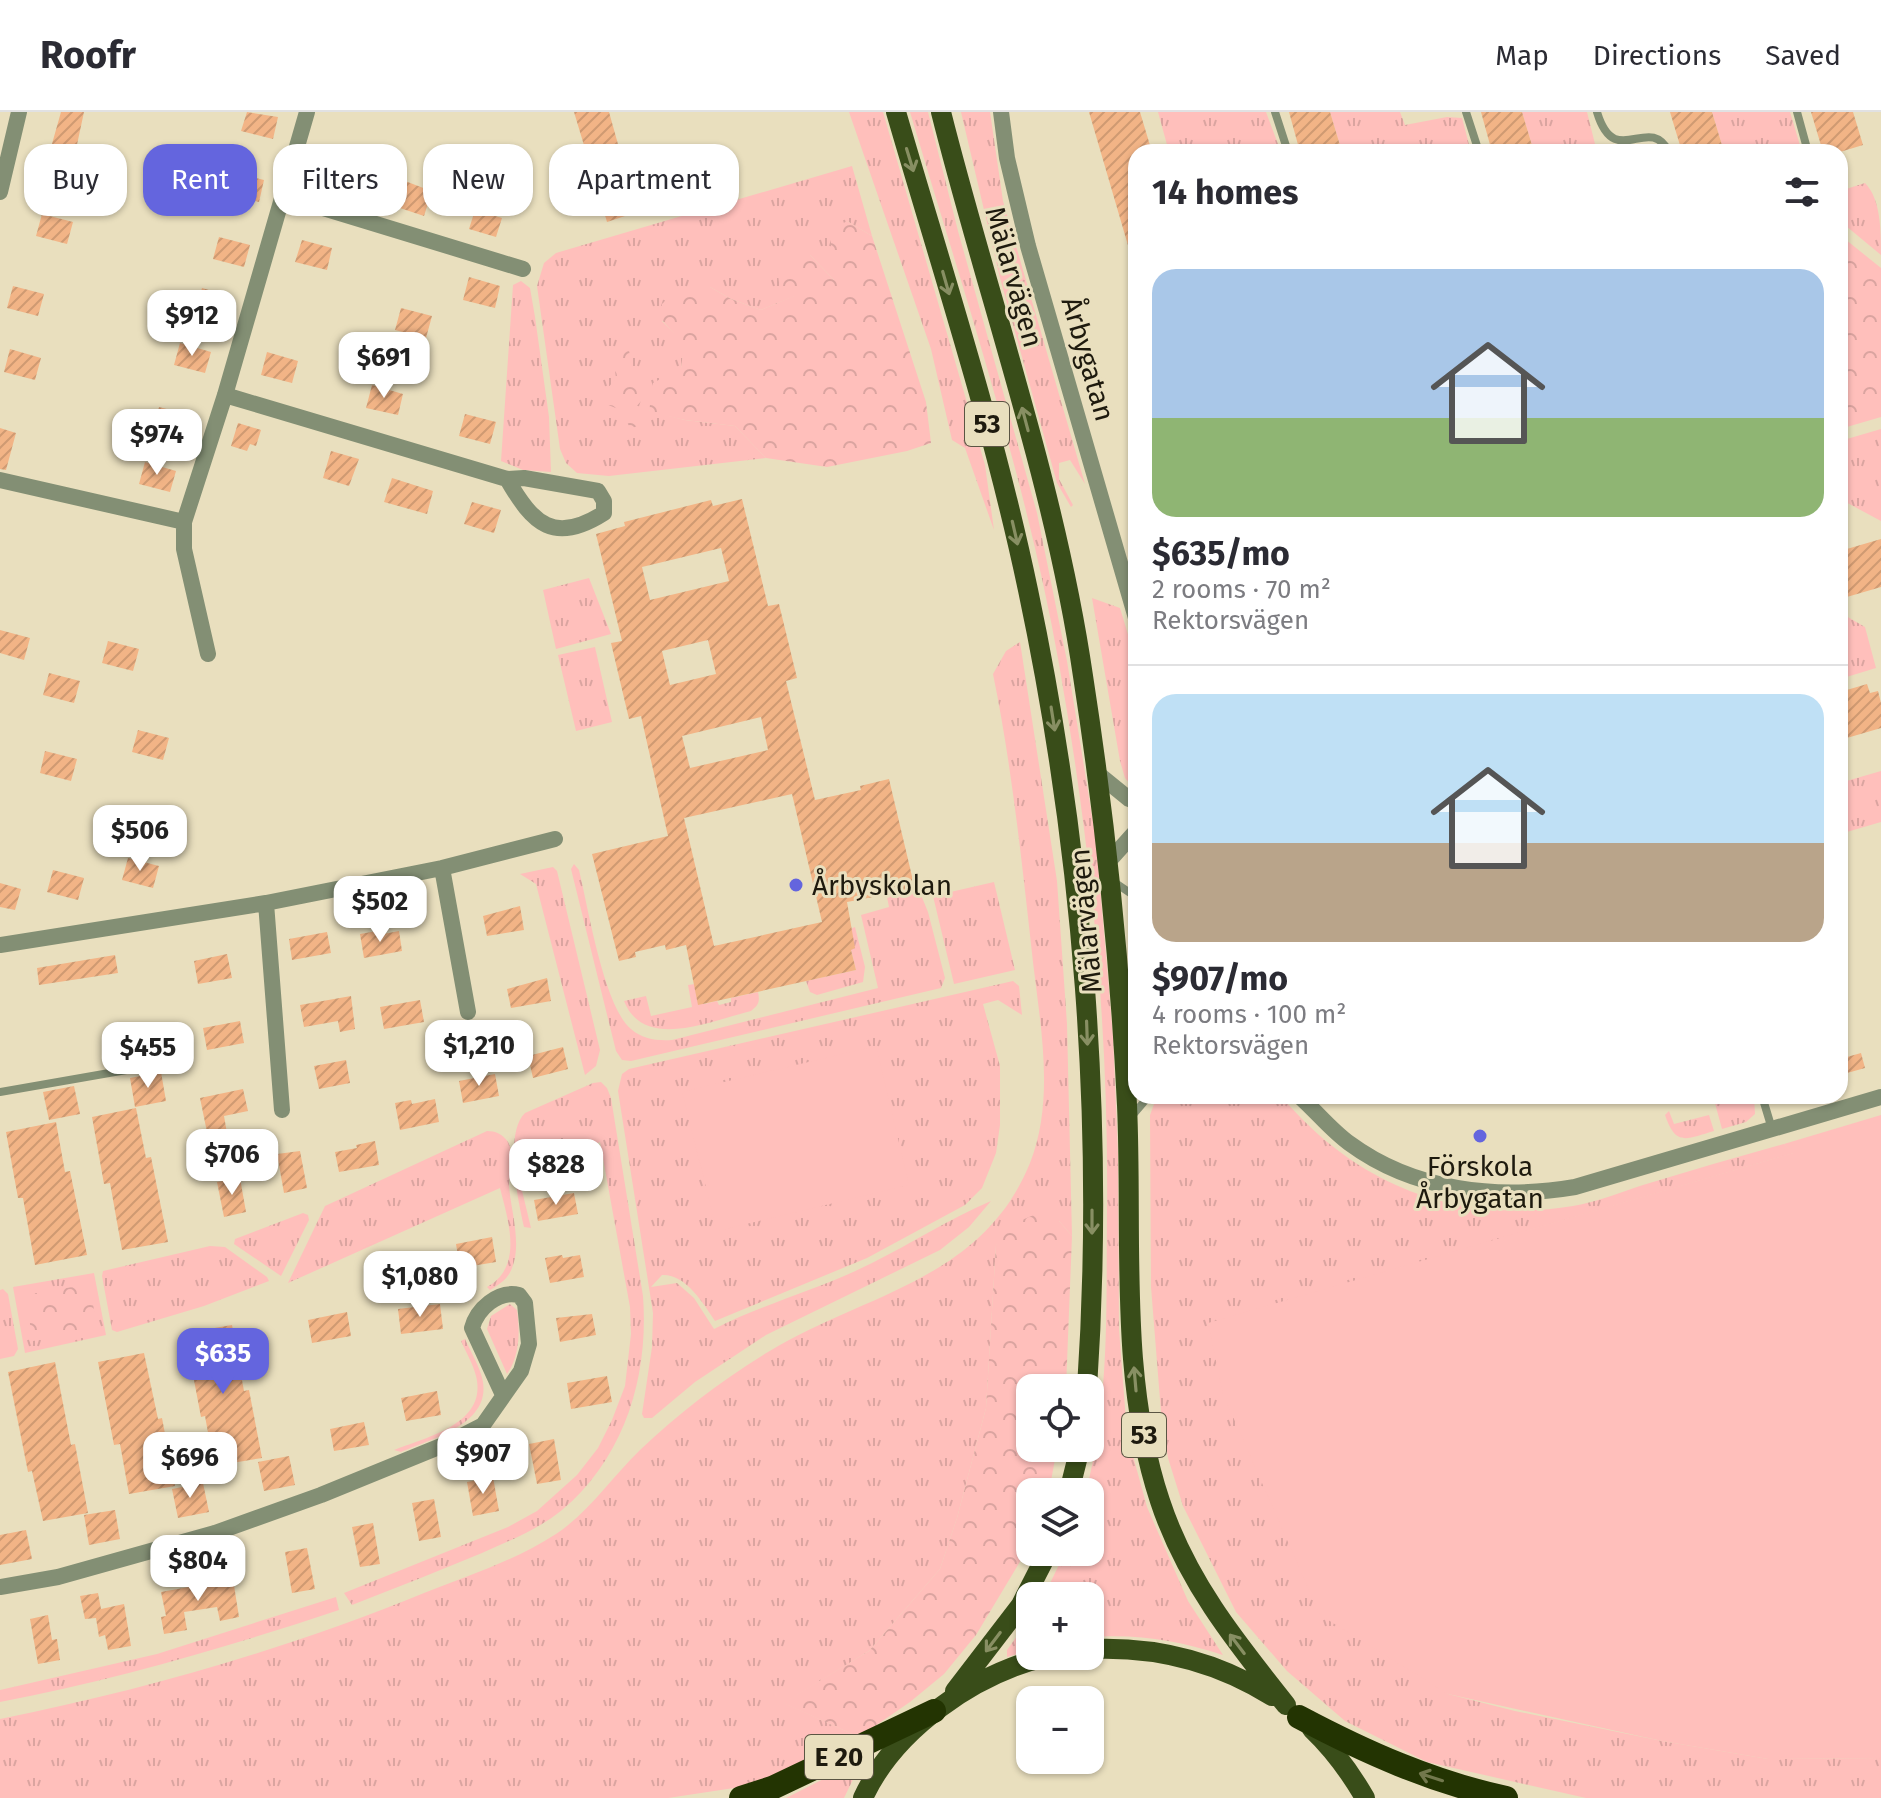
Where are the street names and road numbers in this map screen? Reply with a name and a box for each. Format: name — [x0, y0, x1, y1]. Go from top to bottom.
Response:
street label: Mälarvägen — [978, 203, 1050, 351]
street label: Årbygatan — [1055, 292, 1123, 425]
road number: 53 — [965, 402, 1009, 446]
street label: Mälarvägen — [1063, 847, 1109, 995]
road number: 53 — [1122, 1413, 1166, 1457]
road number: E 20 — [805, 1735, 873, 1779]

